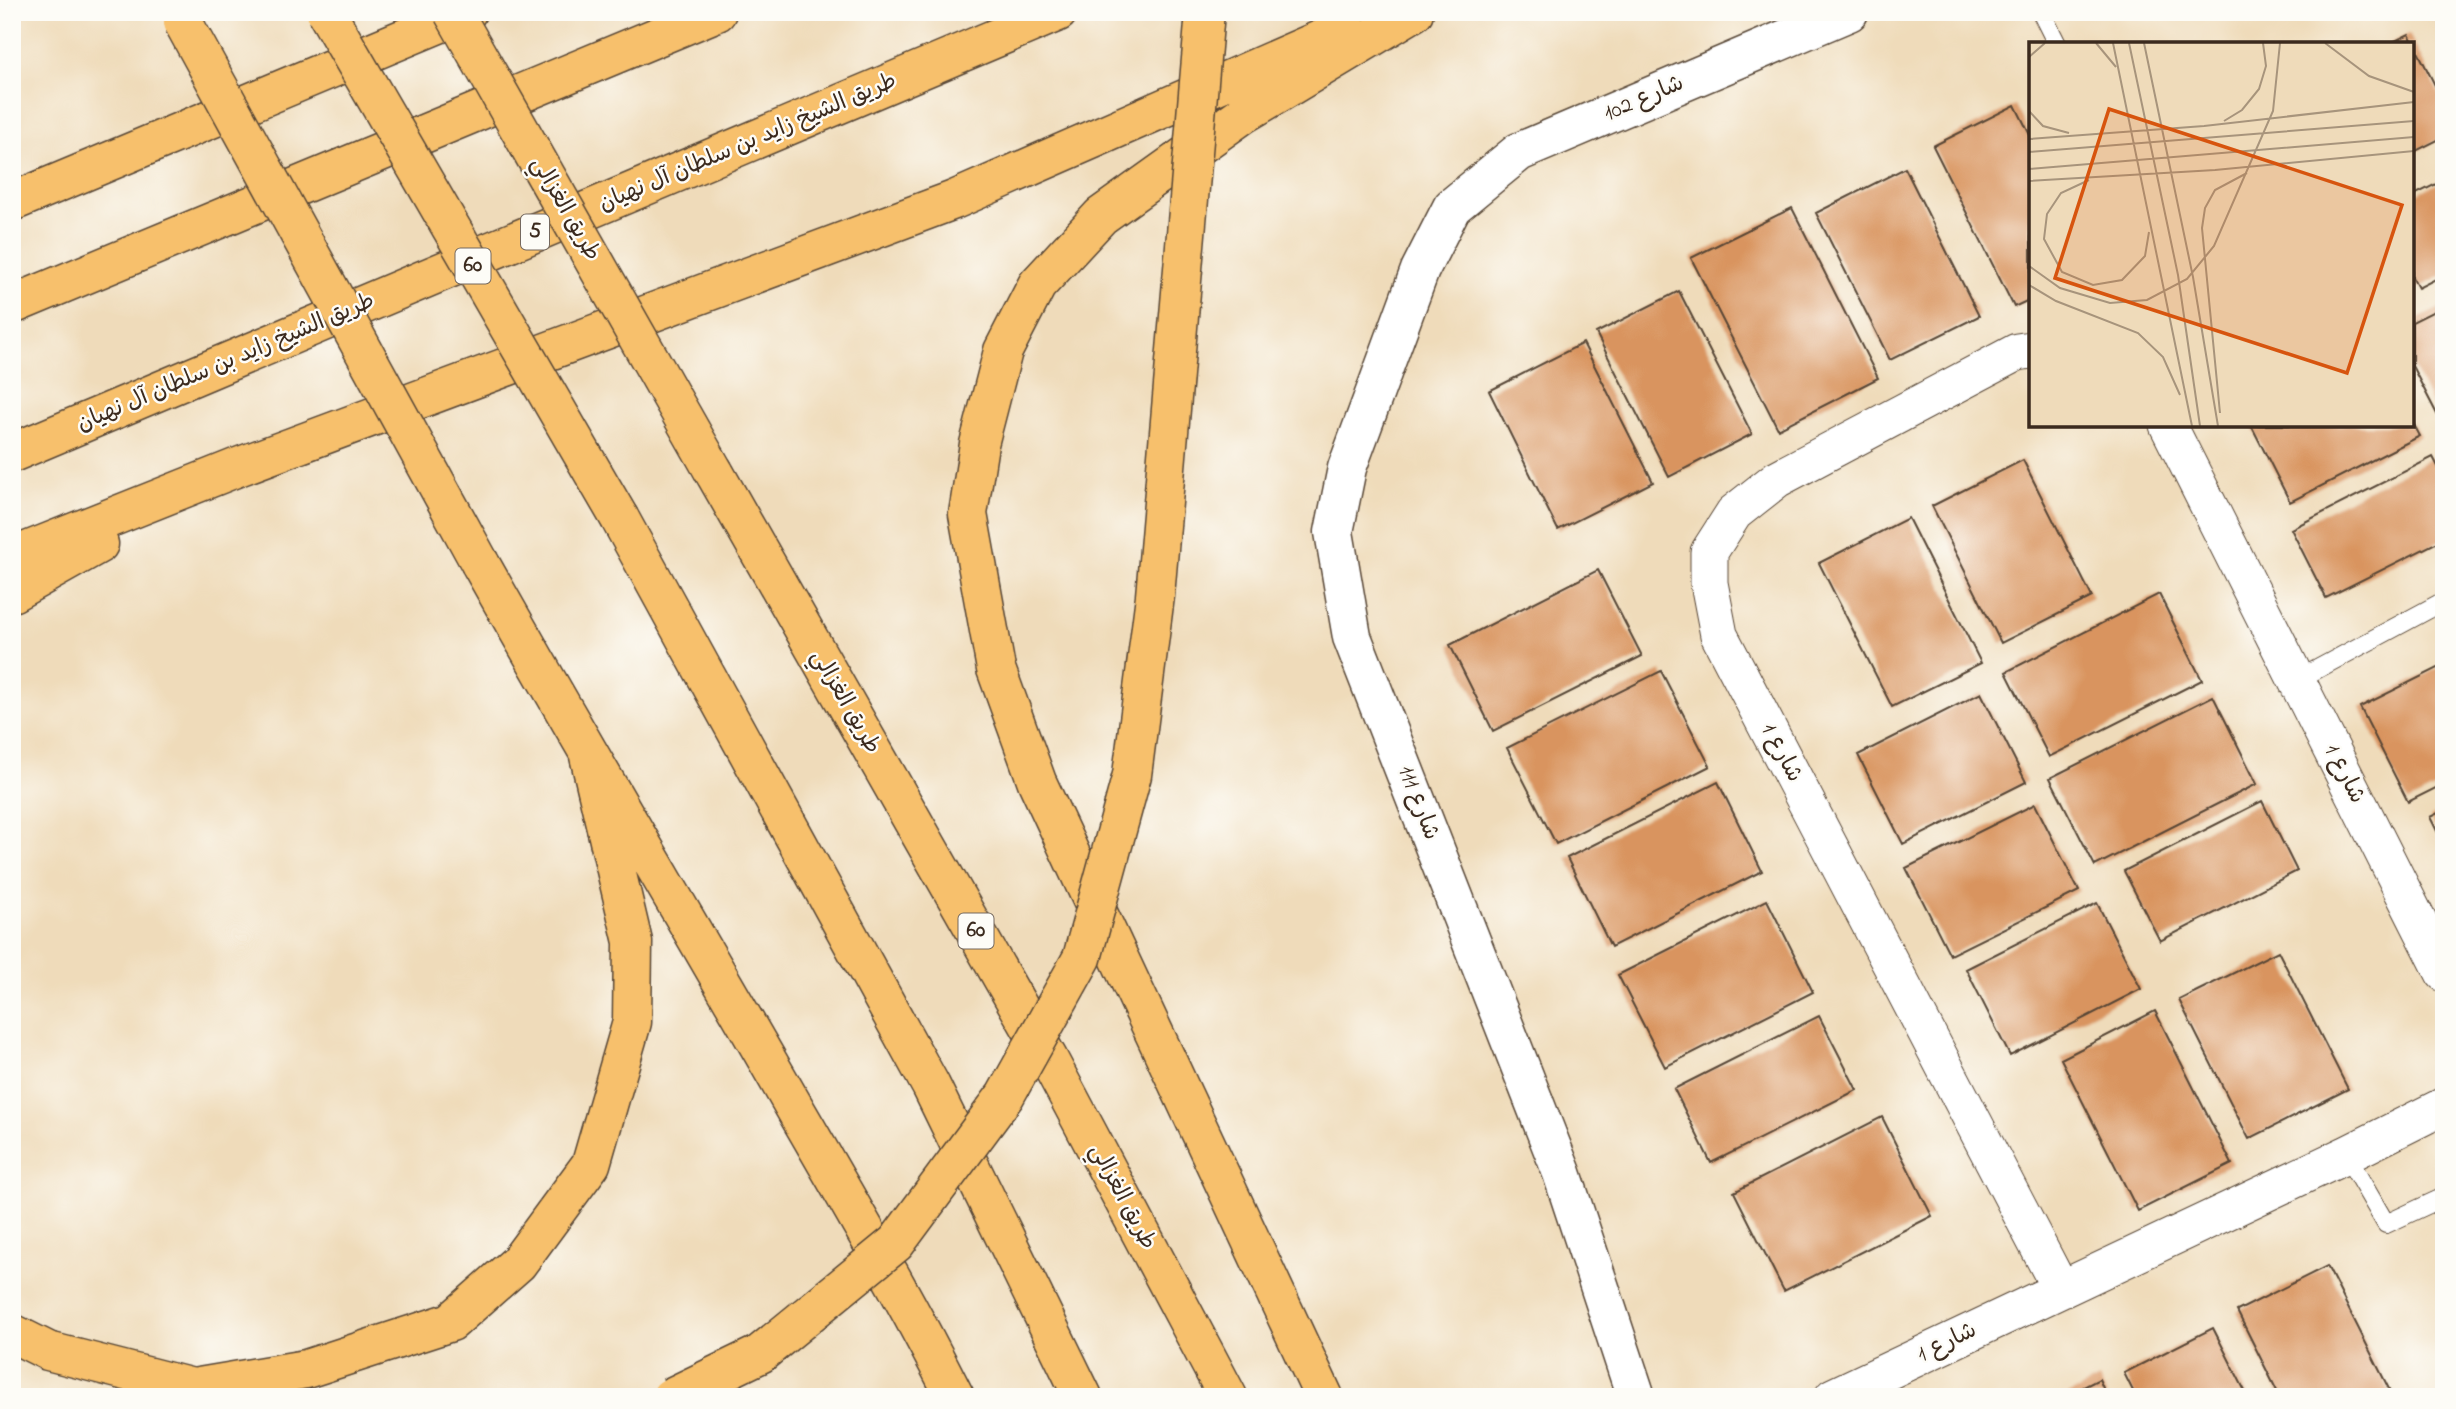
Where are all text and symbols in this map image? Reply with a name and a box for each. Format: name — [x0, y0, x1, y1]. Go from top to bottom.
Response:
inset map — [2029, 42, 2414, 427]
street label: طريق الشيخ زايد بن سلطان آل نهيان — [594, 65, 902, 221]
street label: شارع 102 — [1599, 67, 1689, 131]
street label: طريق الغزالي — [520, 151, 608, 268]
road number: 5 — [521, 215, 549, 250]
road number: 60 — [456, 248, 490, 284]
street label: طريق الشيخ زايد بن سلطان آل نهيان — [72, 285, 380, 441]
street label: طريق الغزالي — [800, 644, 888, 761]
street label: شارع 1 — [1752, 718, 1810, 788]
street label: شارع 1 — [2315, 739, 2373, 809]
street label: شارع 111 — [1389, 761, 1447, 845]
road number: 60 — [958, 914, 993, 948]
street label: طريق الغزالي — [1079, 1138, 1164, 1257]
street label: شارع 1 — [1912, 1314, 1982, 1372]

